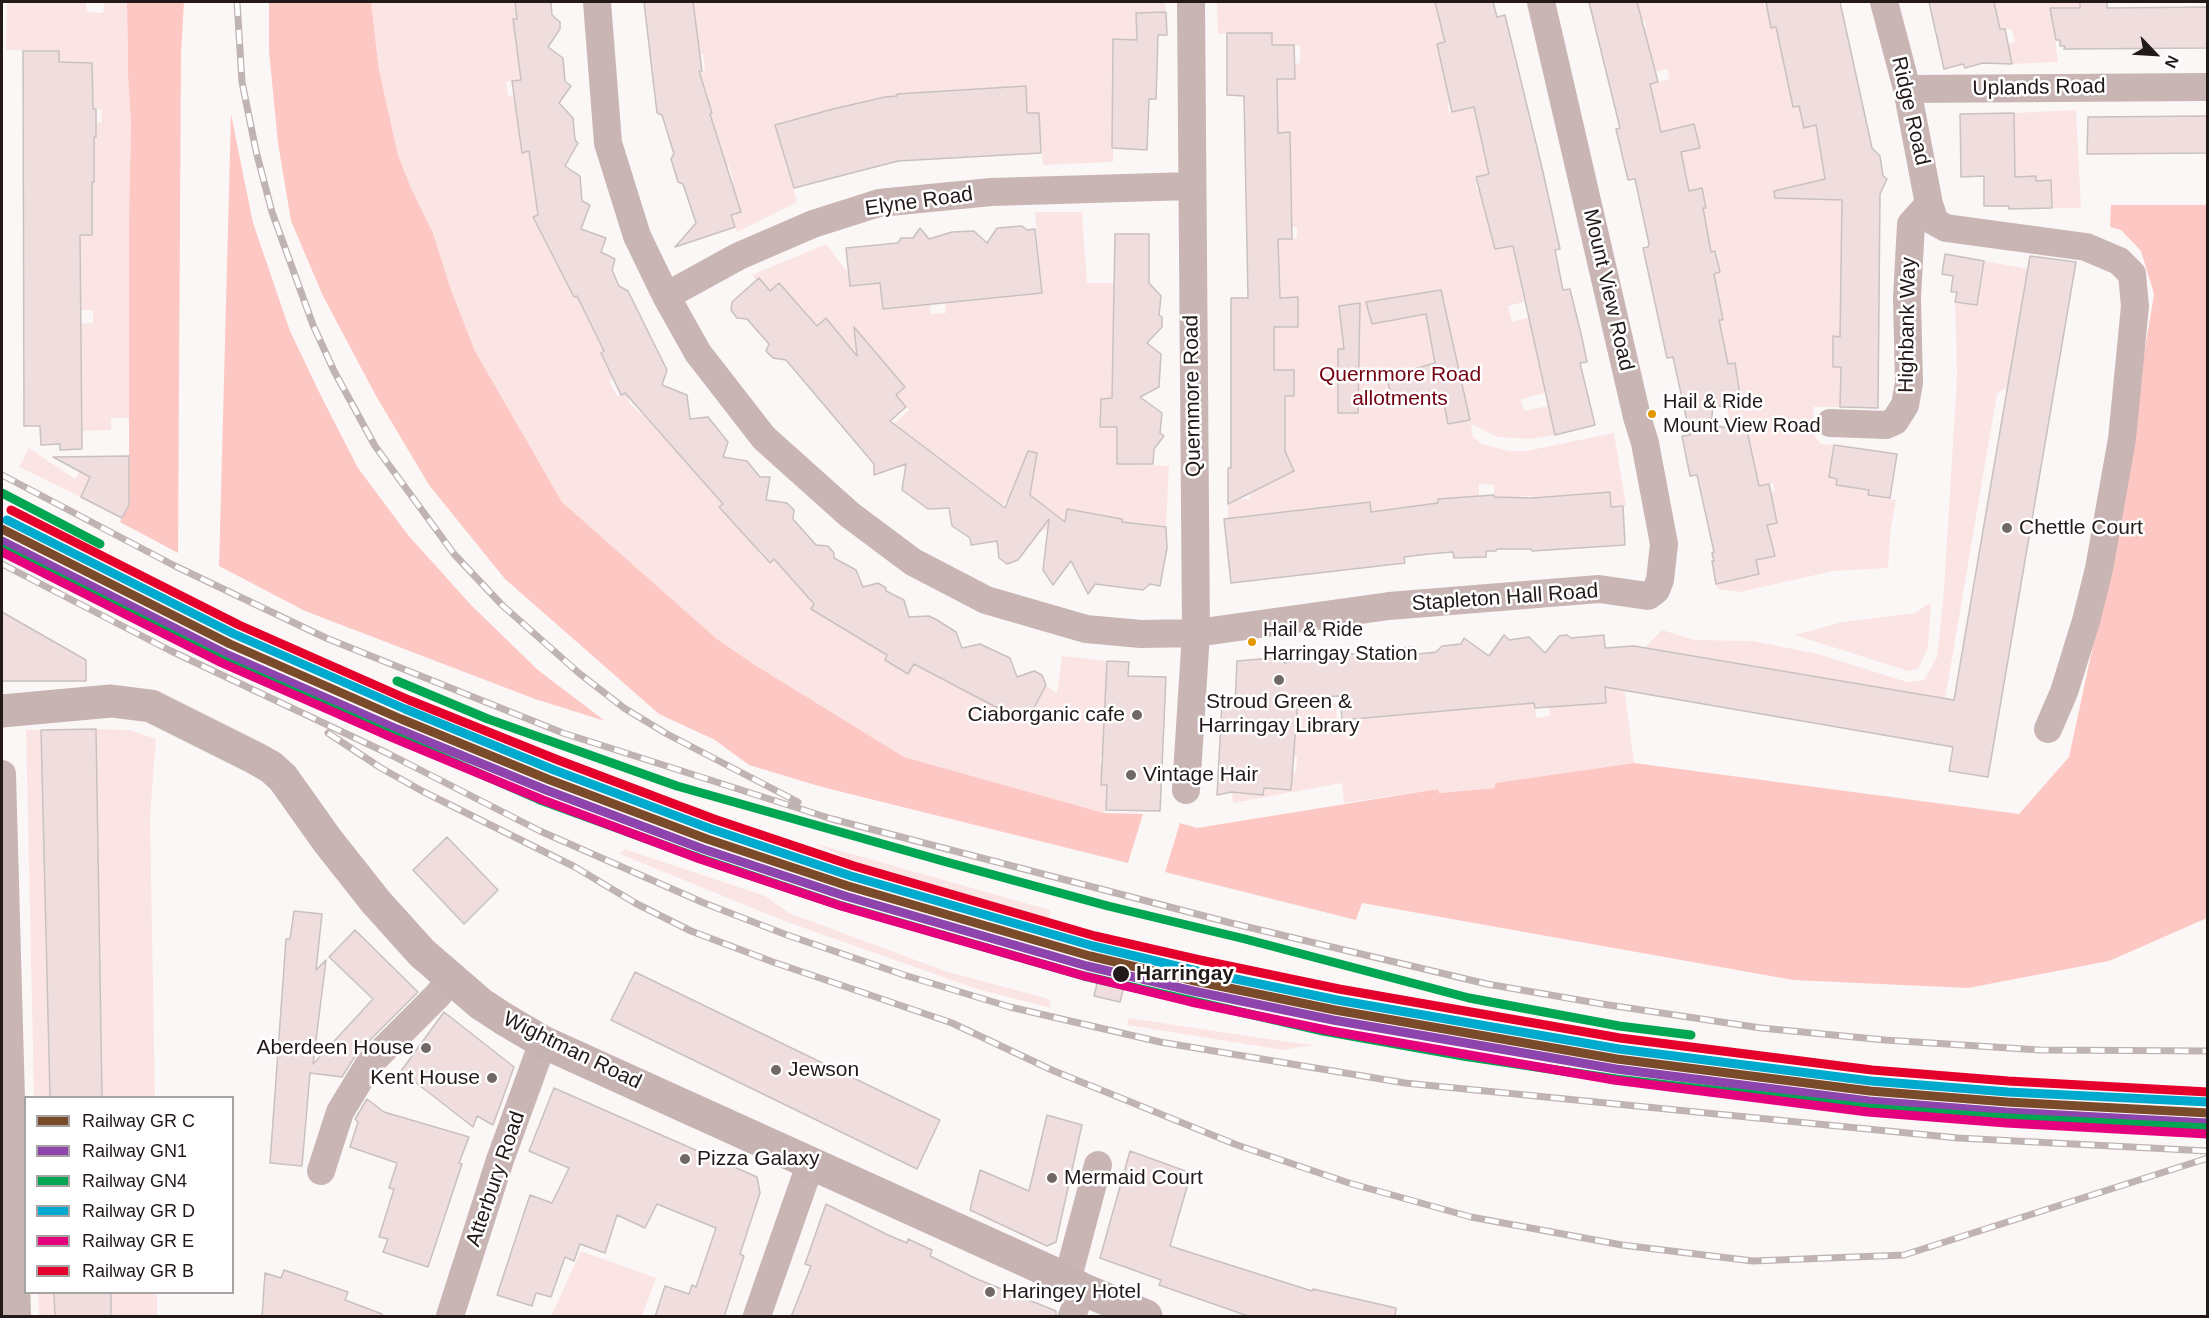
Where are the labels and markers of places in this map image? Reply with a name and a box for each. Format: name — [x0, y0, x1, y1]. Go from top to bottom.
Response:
place label: Hail & Ride Mount View Road — [1663, 390, 1820, 437]
marker: Hail & Ride Mount View Road — [1646, 408, 1658, 420]
place label: Chettle Court — [2019, 515, 2143, 541]
marker: Chettle Court — [2000, 521, 2014, 535]
place label: Hail & Ride Harringay Station — [1263, 618, 1418, 665]
marker: Hail & Ride Harringay Station — [1246, 636, 1258, 648]
marker: Stroud Green & Harringay Library — [1272, 673, 1286, 687]
place label: Stroud Green & Harringay Library — [1198, 689, 1360, 739]
place label: Ciaborganic cafe — [967, 702, 1125, 728]
marker: Ciaborganic cafe — [1130, 708, 1144, 722]
place label: Vintage Hair — [1143, 762, 1258, 788]
marker: Vintage Hair — [1124, 768, 1138, 782]
place label: Harringay — [1136, 961, 1234, 987]
marker: Harringay — [1111, 964, 1131, 984]
place label: Aberdeen House — [256, 1035, 414, 1061]
marker: Aberdeen House — [419, 1041, 433, 1055]
place label: Jewson — [788, 1057, 859, 1083]
marker: Jewson — [769, 1063, 783, 1077]
place label: Kent House — [370, 1065, 480, 1091]
marker: Kent House — [485, 1071, 499, 1085]
place label: Pizza Galaxy — [697, 1146, 820, 1172]
marker: Pizza Galaxy — [678, 1152, 692, 1166]
place label: Mermaid Court — [1064, 1165, 1203, 1191]
marker: Mermaid Court — [1045, 1171, 1059, 1185]
place label: Haringey Hotel — [1002, 1279, 1141, 1305]
marker: Haringey Hotel — [983, 1285, 997, 1299]

